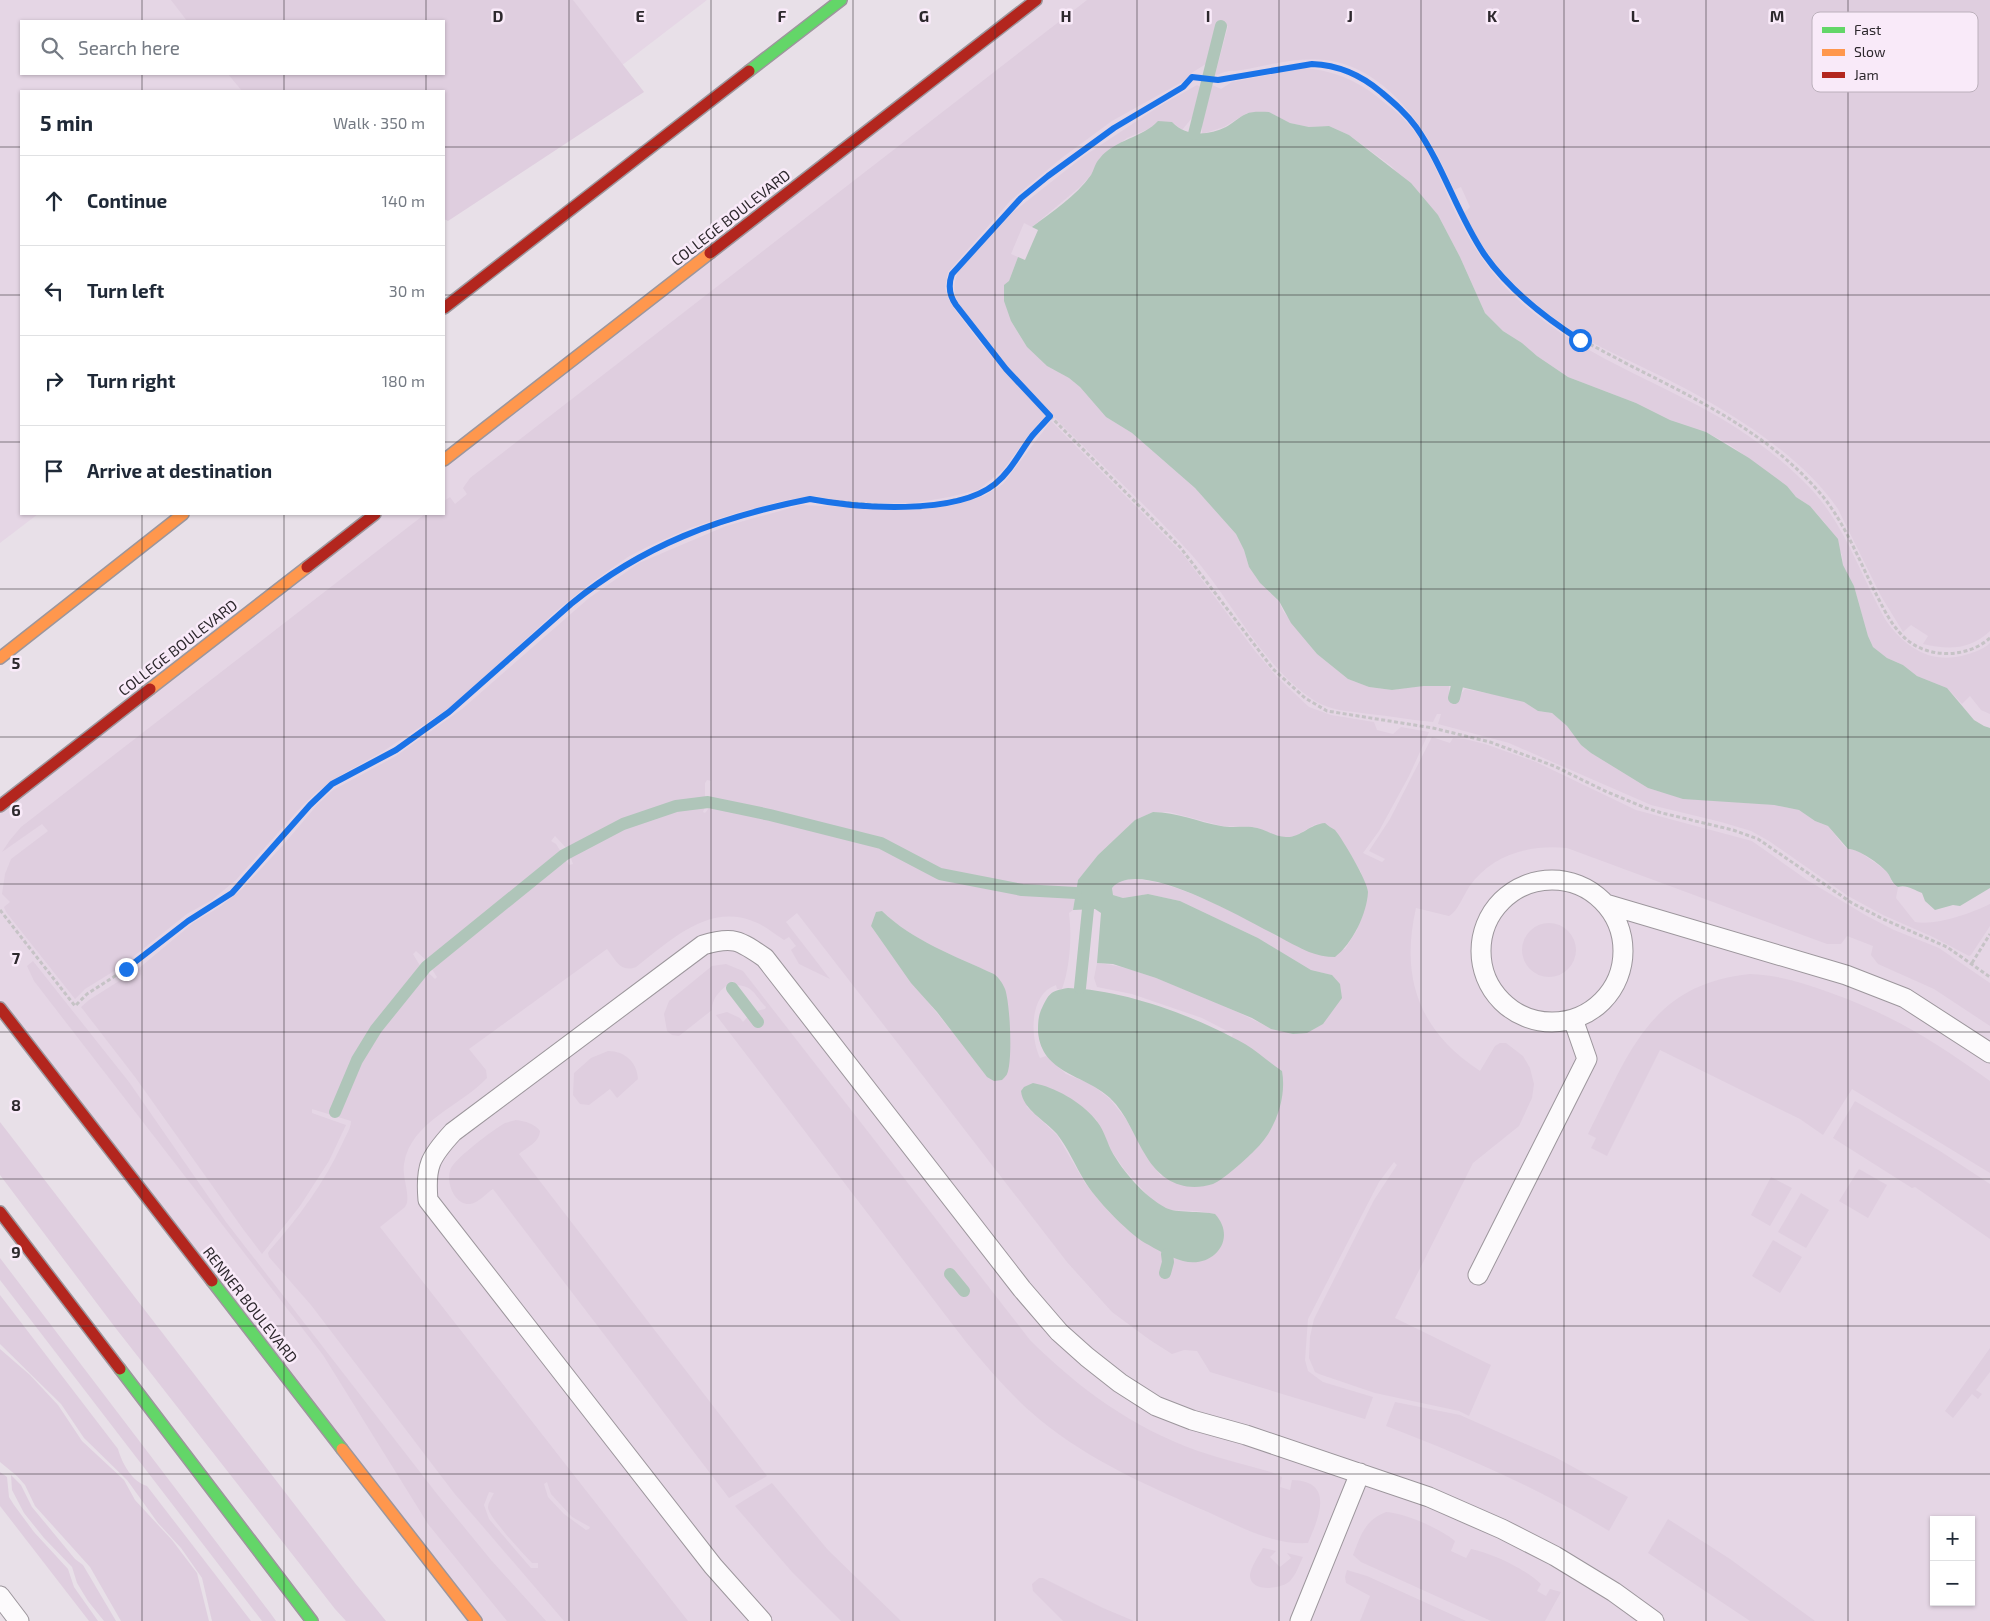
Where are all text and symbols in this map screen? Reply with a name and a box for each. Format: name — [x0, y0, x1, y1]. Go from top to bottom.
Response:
text: D — [493, 6, 504, 25]
text: E — [635, 6, 645, 25]
text: F — [778, 6, 787, 25]
text: G — [919, 6, 929, 25]
text: H — [1060, 6, 1072, 25]
text: I — [1206, 6, 1210, 25]
text: J — [1347, 6, 1353, 25]
text: K — [1487, 6, 1498, 25]
text: L — [1631, 6, 1640, 25]
text: M — [1770, 6, 1784, 25]
legend — [1812, 12, 1978, 92]
search box — [20, 20, 445, 75]
text: Fast — [1854, 21, 1881, 38]
icon: search — [38, 34, 66, 62]
text: Search here — [78, 36, 180, 59]
text: Slow — [1854, 43, 1886, 60]
text: Jam — [1854, 66, 1879, 83]
text: 5 min — [40, 110, 93, 135]
text: Walk · 350 m — [333, 113, 425, 132]
street label: COLLEGE BOULEVARD — [667, 165, 793, 269]
icon: ahead — [40, 187, 68, 215]
text: Continue — [87, 189, 167, 212]
text: 140 m — [382, 191, 425, 210]
icon: left — [40, 277, 68, 305]
text: Turn left — [87, 279, 164, 302]
text: 30 m — [389, 281, 425, 300]
route start — [1569, 329, 1592, 352]
icon: right — [40, 367, 68, 395]
text: Turn right — [87, 369, 175, 392]
text: 180 m — [382, 371, 425, 390]
icon: arrive — [40, 457, 68, 485]
text: Arrive at destination — [87, 459, 272, 482]
street label: COLLEGE BOULEVARD — [114, 595, 240, 699]
text: 5 — [12, 653, 21, 672]
text: 6 — [11, 800, 21, 819]
text: 7 — [12, 948, 21, 967]
route end — [115, 958, 138, 981]
text: 8 — [11, 1095, 21, 1114]
text: 9 — [11, 1242, 21, 1261]
street label: RENNER BOULEVARD — [200, 1243, 302, 1366]
map controls — [1930, 1516, 1975, 1606]
button: + — [1930, 1516, 1975, 1561]
button: − — [1930, 1561, 1975, 1606]

